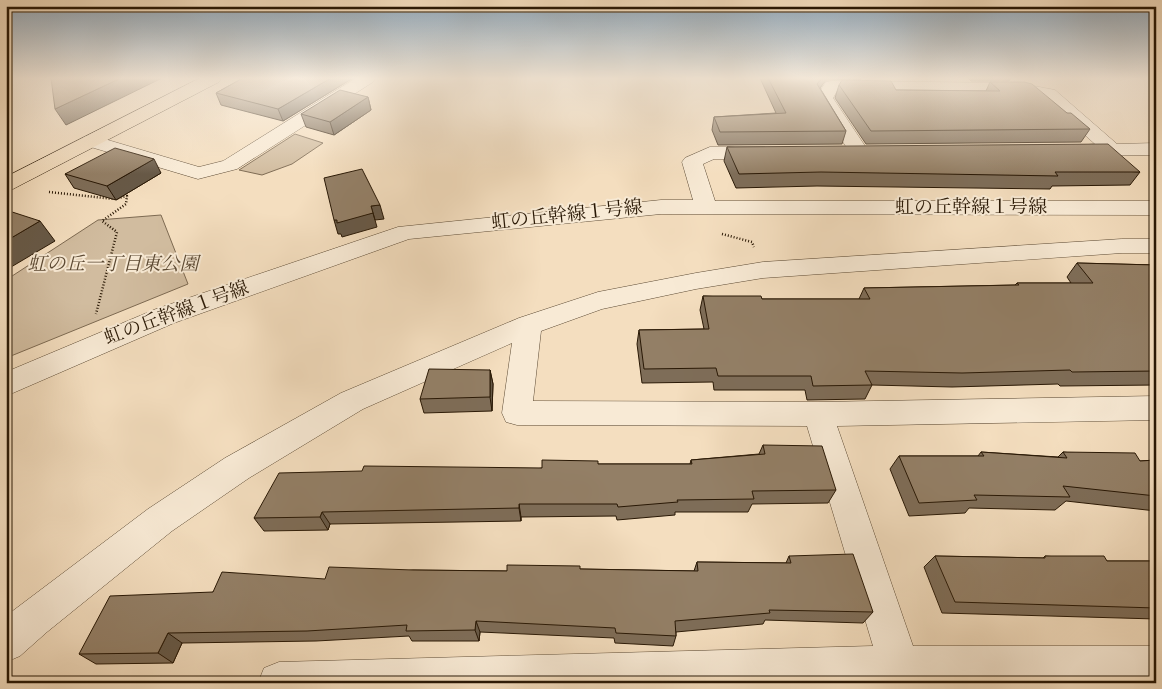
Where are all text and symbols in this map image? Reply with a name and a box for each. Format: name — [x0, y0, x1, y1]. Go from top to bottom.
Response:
street label: 虹の丘幹線１号線 — [490, 195, 644, 237]
street label: 虹の丘幹線１号線 — [895, 195, 1047, 222]
park label: 虹の丘一丁目東公園 — [27, 252, 201, 279]
street label: 虹の丘幹線１号線 — [101, 275, 253, 353]

